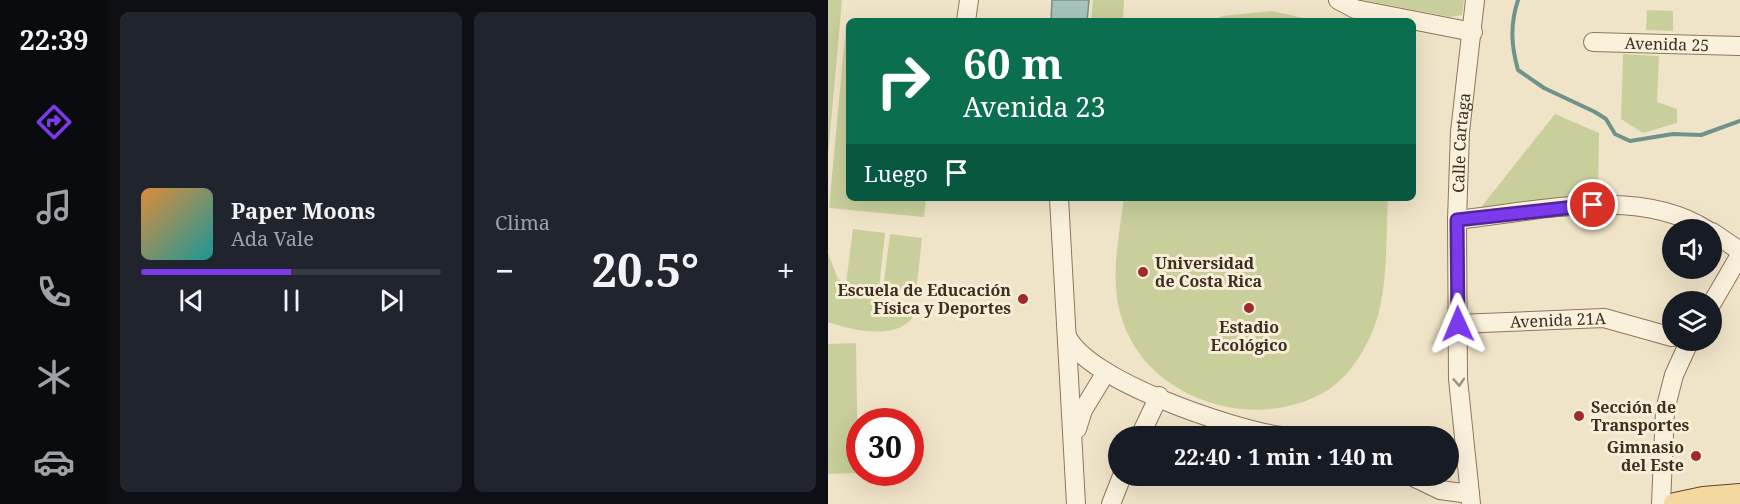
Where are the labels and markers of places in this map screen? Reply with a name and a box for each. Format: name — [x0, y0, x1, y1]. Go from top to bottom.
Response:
pin — [1567, 179, 1618, 230]
place label: Universidad de Costa Rica — [1155, 252, 1263, 292]
marker: Universidad de Costa Rica — [1136, 265, 1150, 279]
place label: Escuela de Educación Física y Deportes — [837, 279, 1011, 319]
marker: Escuela de Educación Física y Deportes — [1016, 292, 1030, 306]
marker: Estadio Ecológico — [1242, 301, 1256, 315]
place label: Estadio Ecológico — [1210, 316, 1288, 356]
place label: Sección de Transportes — [1591, 396, 1690, 436]
marker: Sección de Transportes — [1572, 409, 1586, 423]
place label: Gimnasio del Este — [1607, 436, 1684, 476]
marker: Gimnasio del Este — [1689, 449, 1703, 463]

